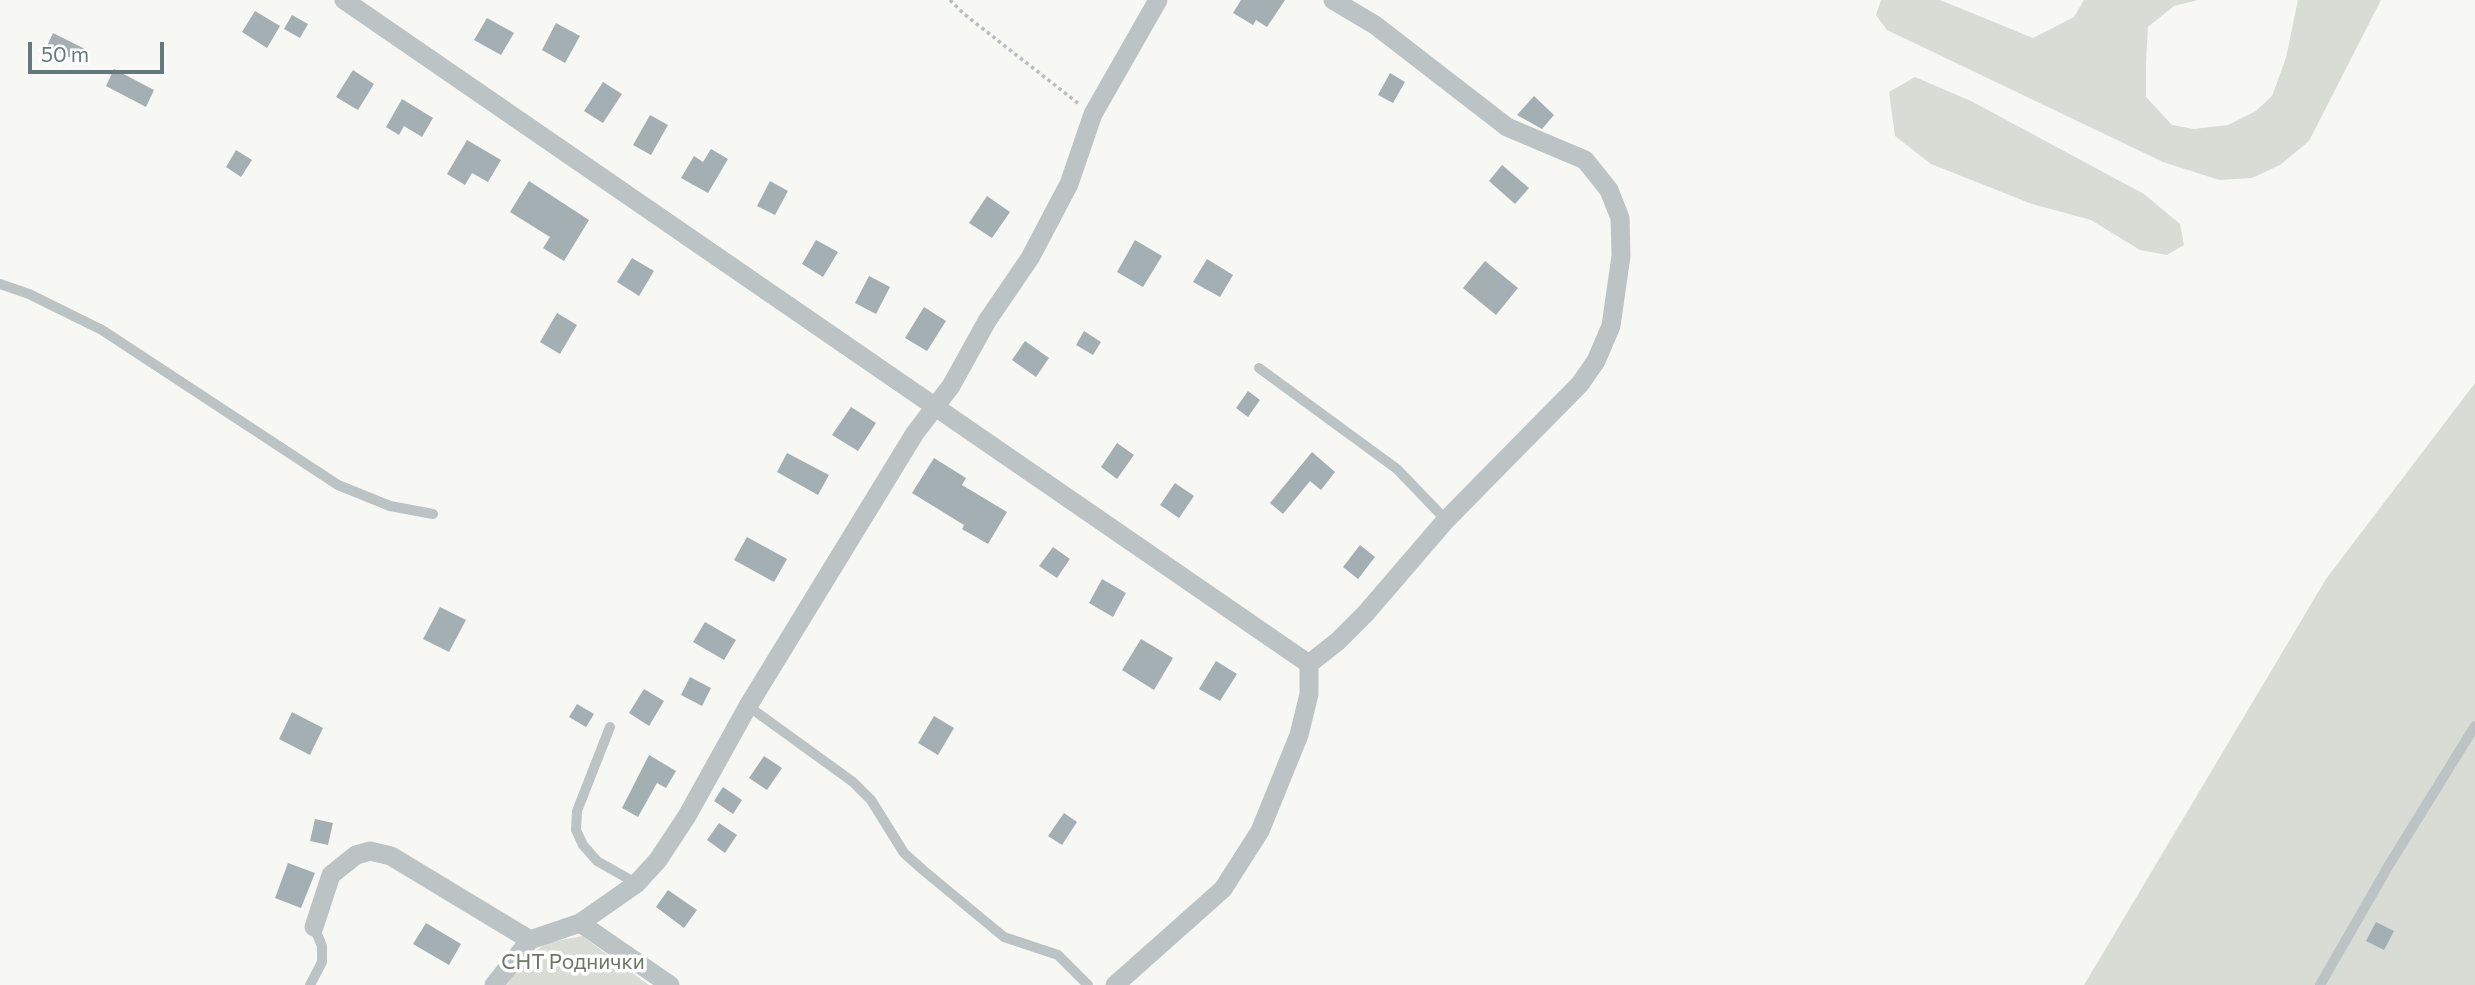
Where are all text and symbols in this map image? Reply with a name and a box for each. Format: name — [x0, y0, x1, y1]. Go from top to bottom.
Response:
scale bar — [32, 28, 168, 72]
text: 50 m — [41, 41, 89, 66]
park label: СНТ Роднички — [501, 949, 645, 975]

